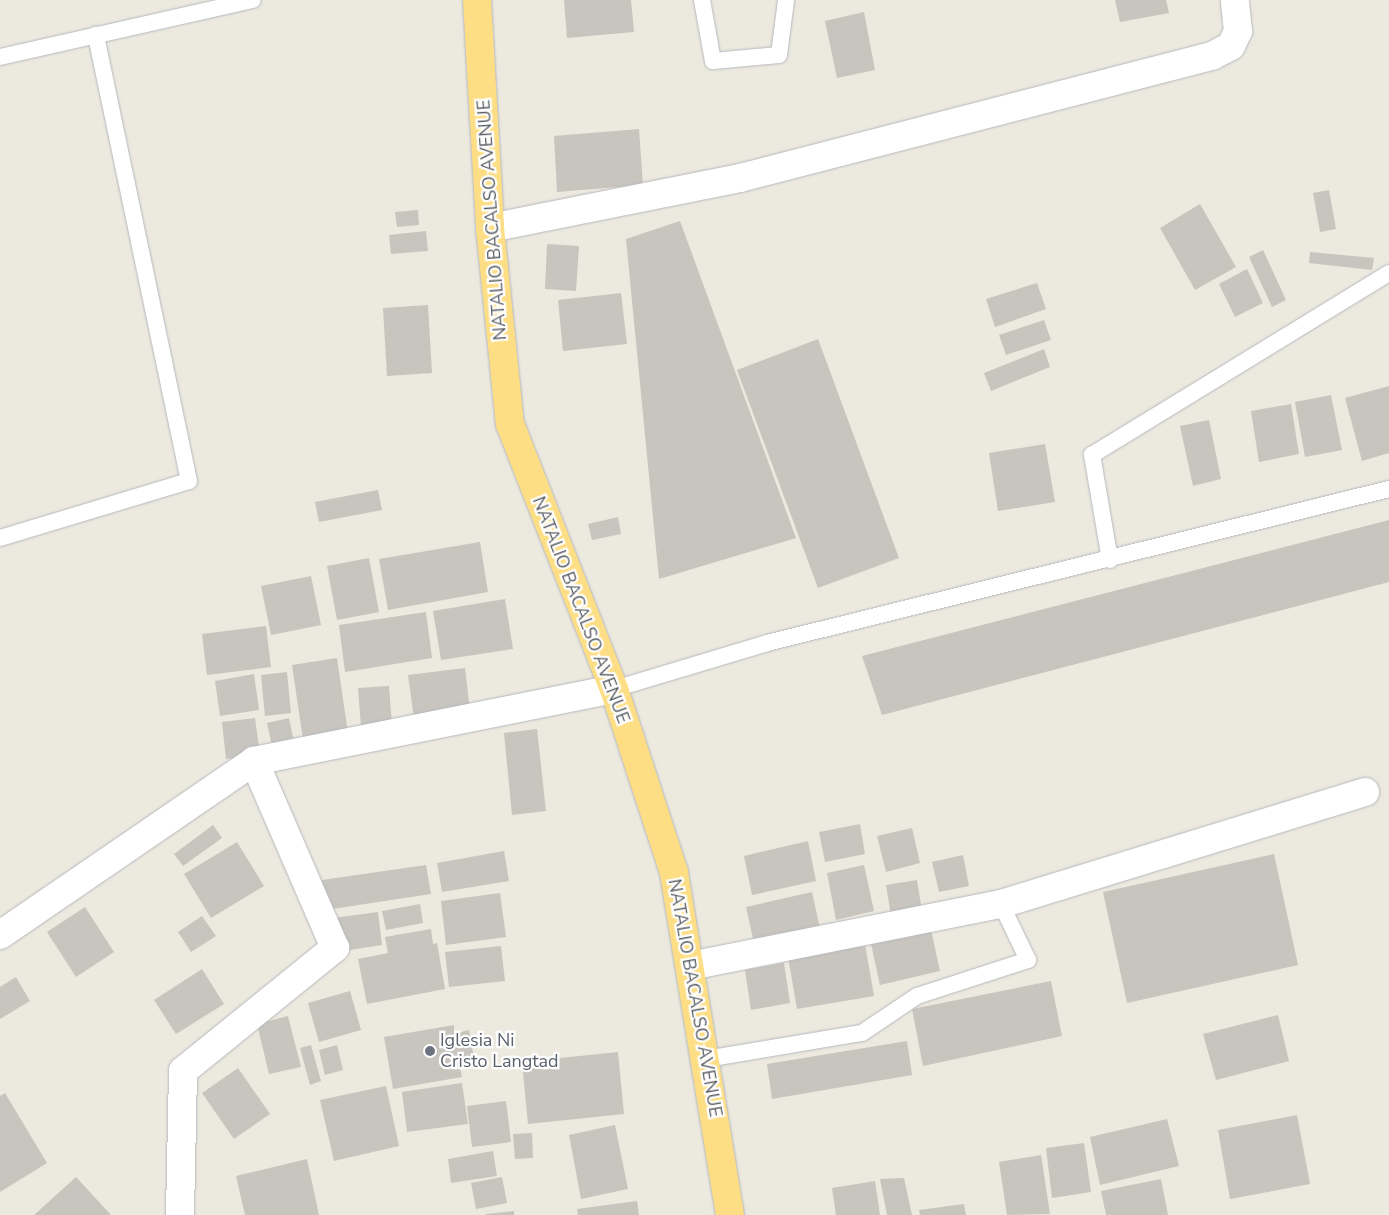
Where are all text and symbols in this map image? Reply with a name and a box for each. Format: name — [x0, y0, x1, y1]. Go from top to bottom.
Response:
street label: NATALIO BACALSO AVENUE — [473, 99, 511, 341]
street label: NATALIO BACALSO AVENUE — [528, 494, 634, 726]
street label: NATALIO BACALSO AVENUE — [663, 877, 727, 1119]
place label: Iglesia Ni Cristo Langtad — [440, 1030, 559, 1072]
marker: Iglesia Ni Cristo Langtad — [424, 1045, 436, 1057]

